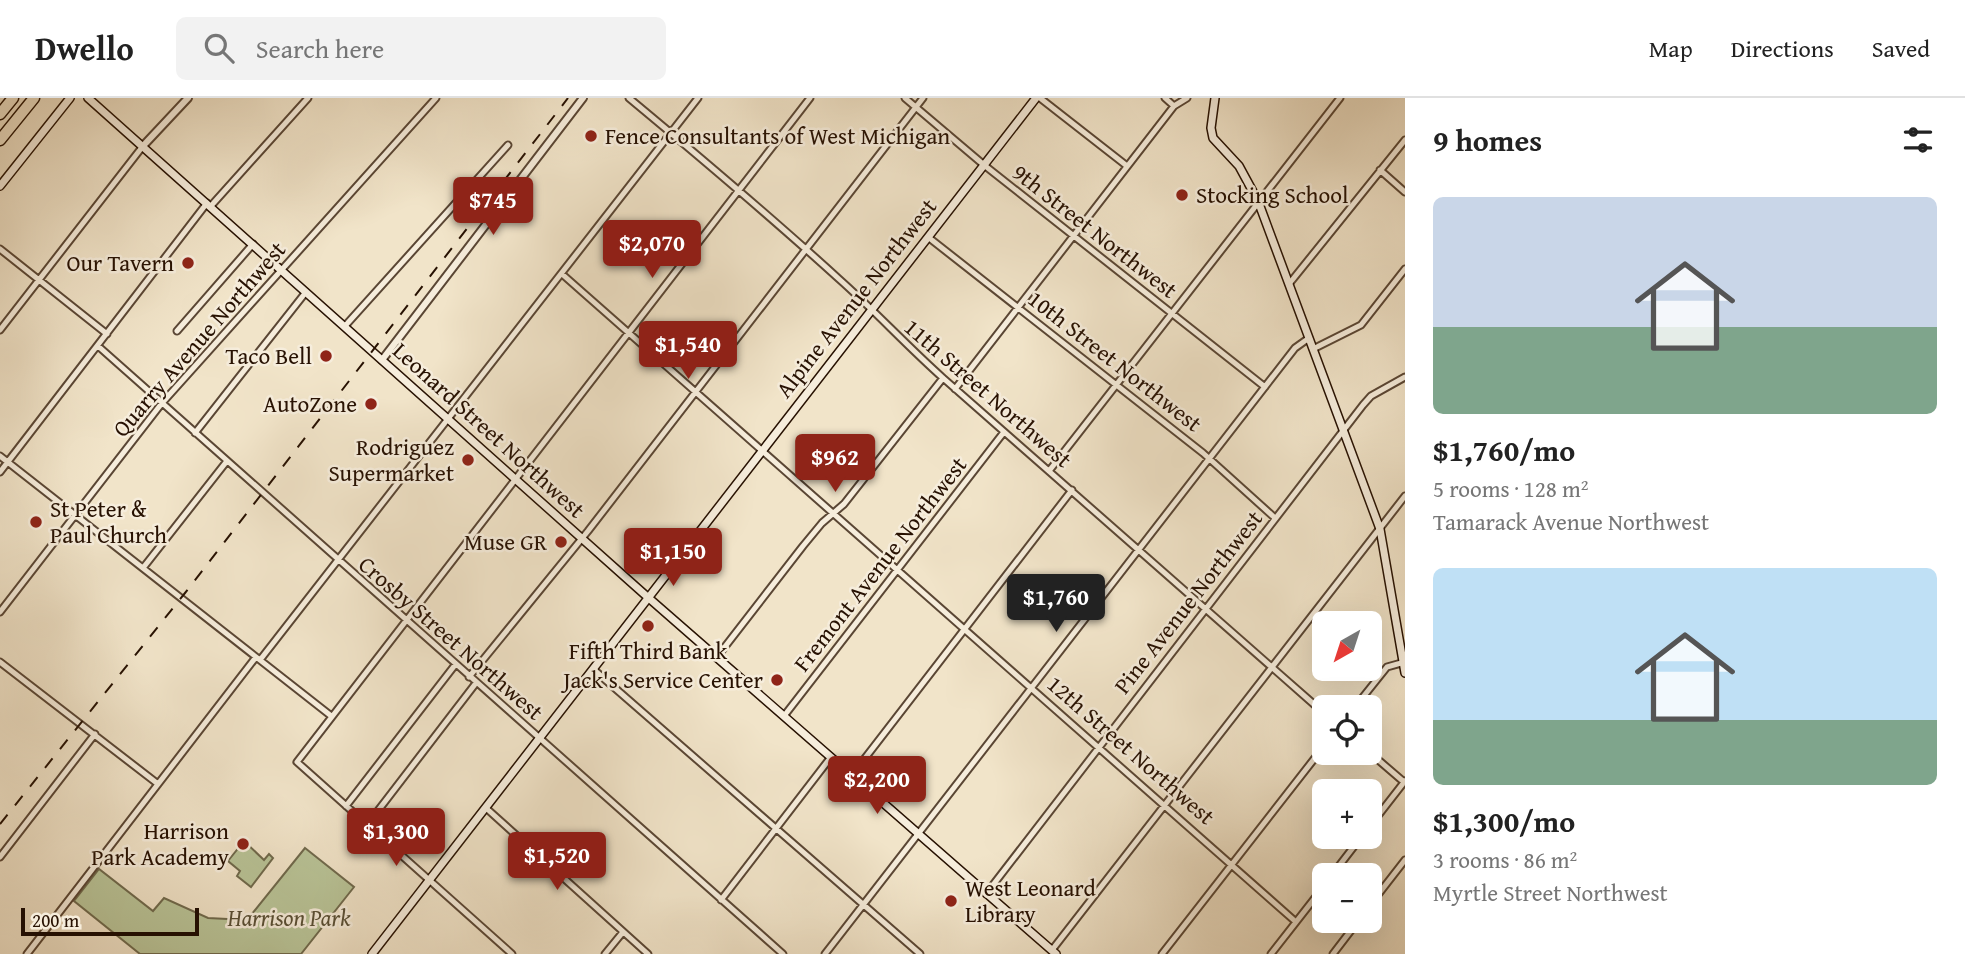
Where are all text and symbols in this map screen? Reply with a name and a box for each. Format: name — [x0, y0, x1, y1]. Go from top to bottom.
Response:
search box — [176, 17, 666, 80]
text: Dwello — [35, 24, 134, 72]
icon: search — [200, 29, 238, 67]
text: Search here — [256, 29, 384, 68]
text: Map — [1649, 31, 1693, 66]
text: Directions — [1731, 31, 1834, 66]
text: Saved — [1872, 31, 1930, 66]
text: 9 homes — [1433, 118, 1542, 162]
place label: Fence Consultants of West Michigan — [605, 119, 950, 152]
icon: filters — [1899, 121, 1937, 159]
marker: Fence Consultants of West Michigan — [583, 128, 599, 144]
street label: 9th Street Northwest — [1006, 156, 1185, 306]
pin: $745 — [452, 178, 534, 237]
place label: Stocking School — [1196, 178, 1348, 211]
text: $745 — [469, 183, 517, 216]
marker: Stocking School — [1174, 187, 1190, 203]
street label: Alpine Avenue Northwest — [767, 191, 944, 404]
pin: $2,070 — [595, 220, 709, 280]
text: $2,070 — [619, 226, 685, 259]
street label: Quarry Avenue Northwest — [104, 234, 293, 444]
icon: home — [1622, 243, 1748, 369]
place label: Our Tavern — [66, 246, 174, 279]
marker: Our Tavern — [180, 255, 196, 271]
street label: 10th Street Northwest — [1021, 282, 1209, 439]
street label: 11th Street Northwest — [897, 310, 1079, 475]
pin: $1,540 — [631, 322, 745, 381]
text: $1,540 — [655, 327, 721, 360]
street label: Leonard Street Northwest — [386, 334, 593, 525]
place label: Taco Bell — [225, 339, 312, 372]
marker: Taco Bell — [318, 348, 334, 364]
place label: AutoZone — [263, 387, 357, 420]
marker: AutoZone — [363, 396, 379, 412]
text: $1,760/mo — [1433, 428, 1575, 472]
place label: Rodriguez Supermarket — [328, 430, 454, 489]
pin: $962 — [794, 434, 876, 494]
text: $962 — [811, 440, 859, 473]
street label: Fremont Avenue Northwest — [785, 449, 974, 678]
marker: Rodriguez Supermarket — [460, 452, 476, 468]
text: 5 rooms · 128 m² — [1433, 472, 1588, 505]
place label: St Peter & Paul Church — [50, 492, 167, 551]
street label: Pine Avenue Northwest — [1105, 503, 1270, 700]
text: Tamarack Avenue Northwest — [1433, 505, 1709, 538]
marker: St Peter & Paul Church — [28, 514, 44, 530]
place label: Muse GR — [464, 525, 548, 558]
pin: $1,150 — [616, 528, 730, 588]
marker: Muse GR — [553, 534, 569, 550]
text: $1,150 — [640, 534, 706, 567]
street label: Crosby Street Northwest — [352, 548, 551, 727]
pin: $1,760 — [999, 574, 1113, 634]
text: $1,760 — [1023, 580, 1089, 613]
north arrow — [1312, 611, 1382, 681]
map controls — [1312, 611, 1382, 933]
icon: home — [1622, 614, 1748, 740]
marker: Fifth Third Bank — [640, 618, 656, 634]
place label: Fifth Third Bank — [569, 634, 728, 667]
place label: Jack's Service Center — [560, 663, 764, 696]
street label: 12th Street Northwest — [1040, 667, 1222, 832]
marker: Jack's Service Center — [769, 672, 785, 688]
button: locate — [1312, 695, 1382, 765]
pin: $2,200 — [820, 756, 934, 816]
text: $2,200 — [844, 762, 910, 795]
button: + — [1312, 779, 1382, 849]
text: $1,300/mo — [1433, 799, 1575, 843]
pin: $1,300 — [339, 808, 453, 868]
place label: Harrison Park Academy — [91, 814, 230, 873]
text: $1,300 — [363, 814, 429, 847]
pin: $1,520 — [500, 832, 614, 892]
marker: Harrison Park Academy — [235, 836, 251, 852]
text: $1,520 — [524, 838, 590, 871]
text: 3 rooms · 86 m² — [1433, 843, 1577, 876]
button: − — [1312, 863, 1382, 933]
place label: West Leonard Library — [965, 871, 1097, 930]
text: Myrtle Street Northwest — [1433, 876, 1668, 909]
marker: West Leonard Library — [943, 893, 959, 909]
park label: Harrison Park — [227, 901, 351, 934]
scale bar — [21, 905, 200, 937]
text: 200 m — [32, 906, 79, 934]

